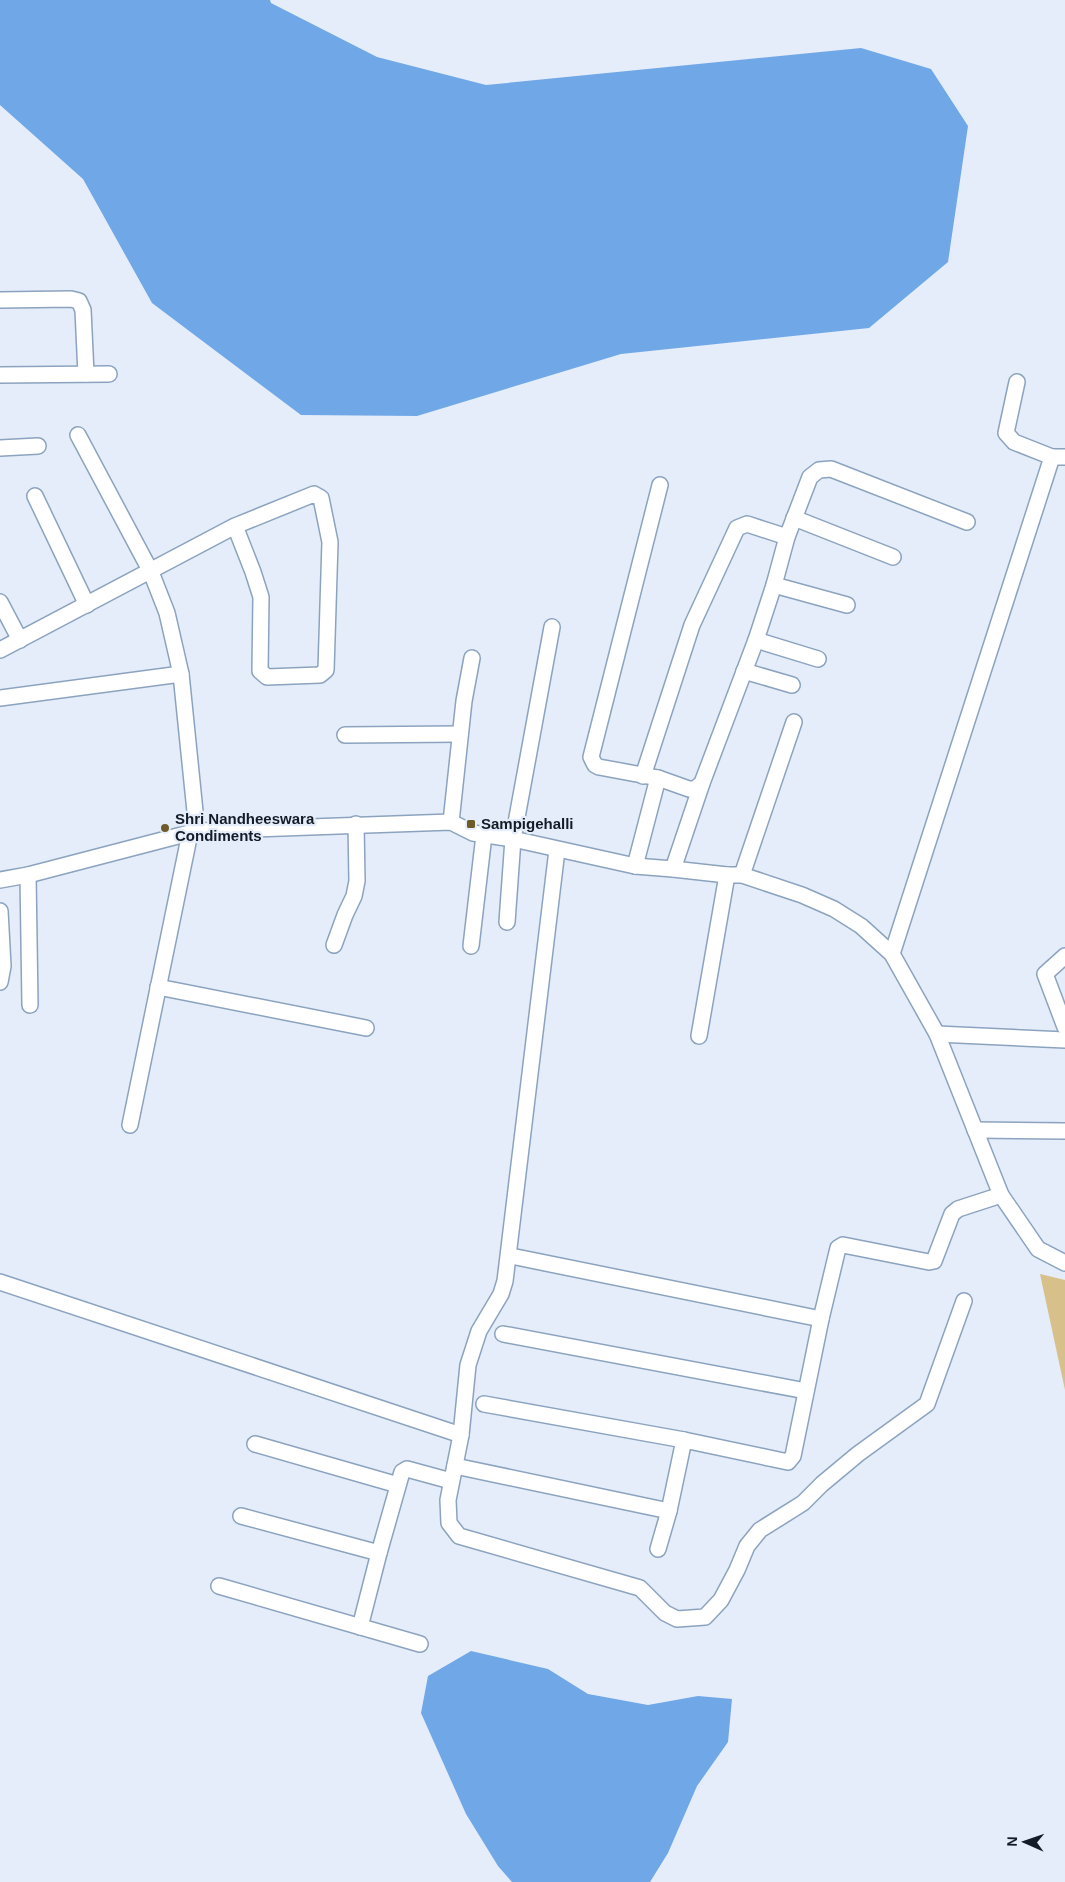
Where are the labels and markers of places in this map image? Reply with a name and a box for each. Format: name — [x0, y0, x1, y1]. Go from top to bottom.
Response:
place label: Shri Nandheeswara Condiments — [175, 810, 315, 844]
place label: Sampigehalli — [481, 815, 574, 832]
marker: Sampigehalli — [465, 818, 477, 830]
marker: Shri Nandheeswara Condiments — [159, 822, 171, 834]

